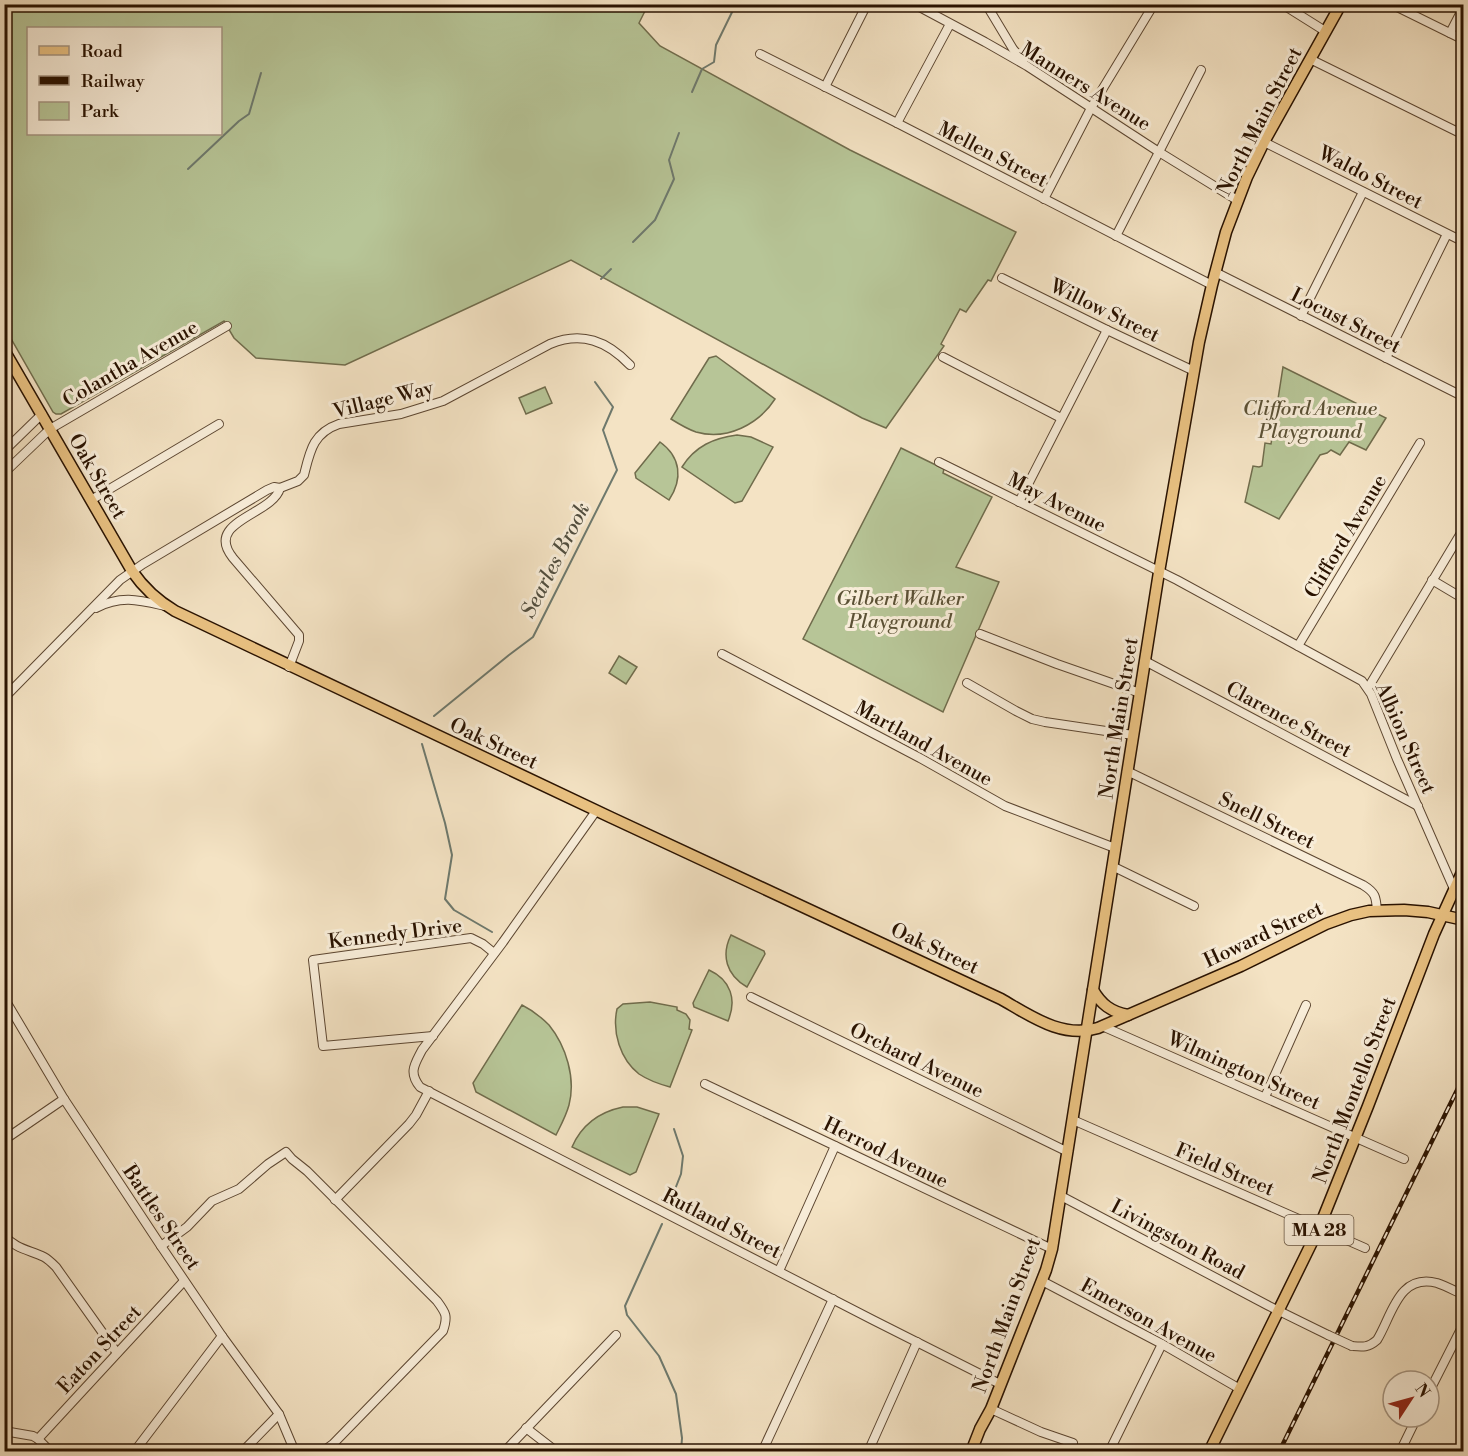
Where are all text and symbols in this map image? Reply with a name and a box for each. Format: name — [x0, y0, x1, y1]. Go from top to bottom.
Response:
legend — [27, 27, 222, 135]
street label: Manners Avenue — [1015, 37, 1155, 137]
text: Road — [81, 40, 124, 63]
street label: North Main Street — [1212, 43, 1309, 200]
text: Railway — [81, 70, 145, 93]
text: Park — [81, 100, 120, 123]
street label: Mellen Street — [933, 117, 1051, 194]
street label: Waldo Street — [1313, 141, 1427, 215]
street label: Willow Street — [1045, 274, 1163, 349]
street label: Locust Street — [1286, 283, 1405, 360]
street label: Colantha Avenue — [59, 315, 203, 413]
street label: Village Way — [330, 376, 436, 425]
park label: Clifford Avenue Playground — [1243, 397, 1378, 445]
street label: Oak Street — [62, 430, 131, 524]
street label: May Avenue — [1003, 468, 1110, 539]
street label: Clifford Avenue — [1300, 470, 1393, 603]
water label: Searles Brook — [516, 498, 596, 623]
park label: Gilbert Walker Playground — [836, 587, 964, 635]
street label: North Main Street — [1094, 636, 1145, 801]
street label: Clarence Street — [1221, 677, 1355, 764]
street label: Albion Street — [1369, 678, 1440, 798]
street label: Martland Avenue — [850, 696, 997, 792]
street label: Oak Street — [445, 713, 542, 776]
street label: Snell Street — [1214, 787, 1318, 855]
street label: Howard Street — [1200, 897, 1327, 974]
street label: Kennedy Drive — [327, 914, 464, 955]
street label: Oak Street — [886, 918, 983, 981]
street label: North Montello Street — [1308, 994, 1403, 1187]
street label: Orchard Avenue — [845, 1018, 987, 1105]
street label: Wilmington Street — [1162, 1026, 1324, 1116]
street label: Herrod Avenue — [819, 1112, 952, 1194]
street label: Field Street — [1171, 1138, 1278, 1202]
street label: Battles Street — [116, 1160, 205, 1275]
street label: Rutland Street — [658, 1184, 785, 1265]
street label: Livingston Road — [1106, 1195, 1249, 1286]
road number: MA 28 — [1284, 1215, 1354, 1245]
street label: North Main Street — [968, 1235, 1047, 1396]
street label: Emerson Avenue — [1076, 1274, 1221, 1369]
street label: Eaton Street — [53, 1300, 148, 1400]
north arrow — [1381, 1369, 1441, 1429]
text: N — [1411, 1380, 1434, 1402]

